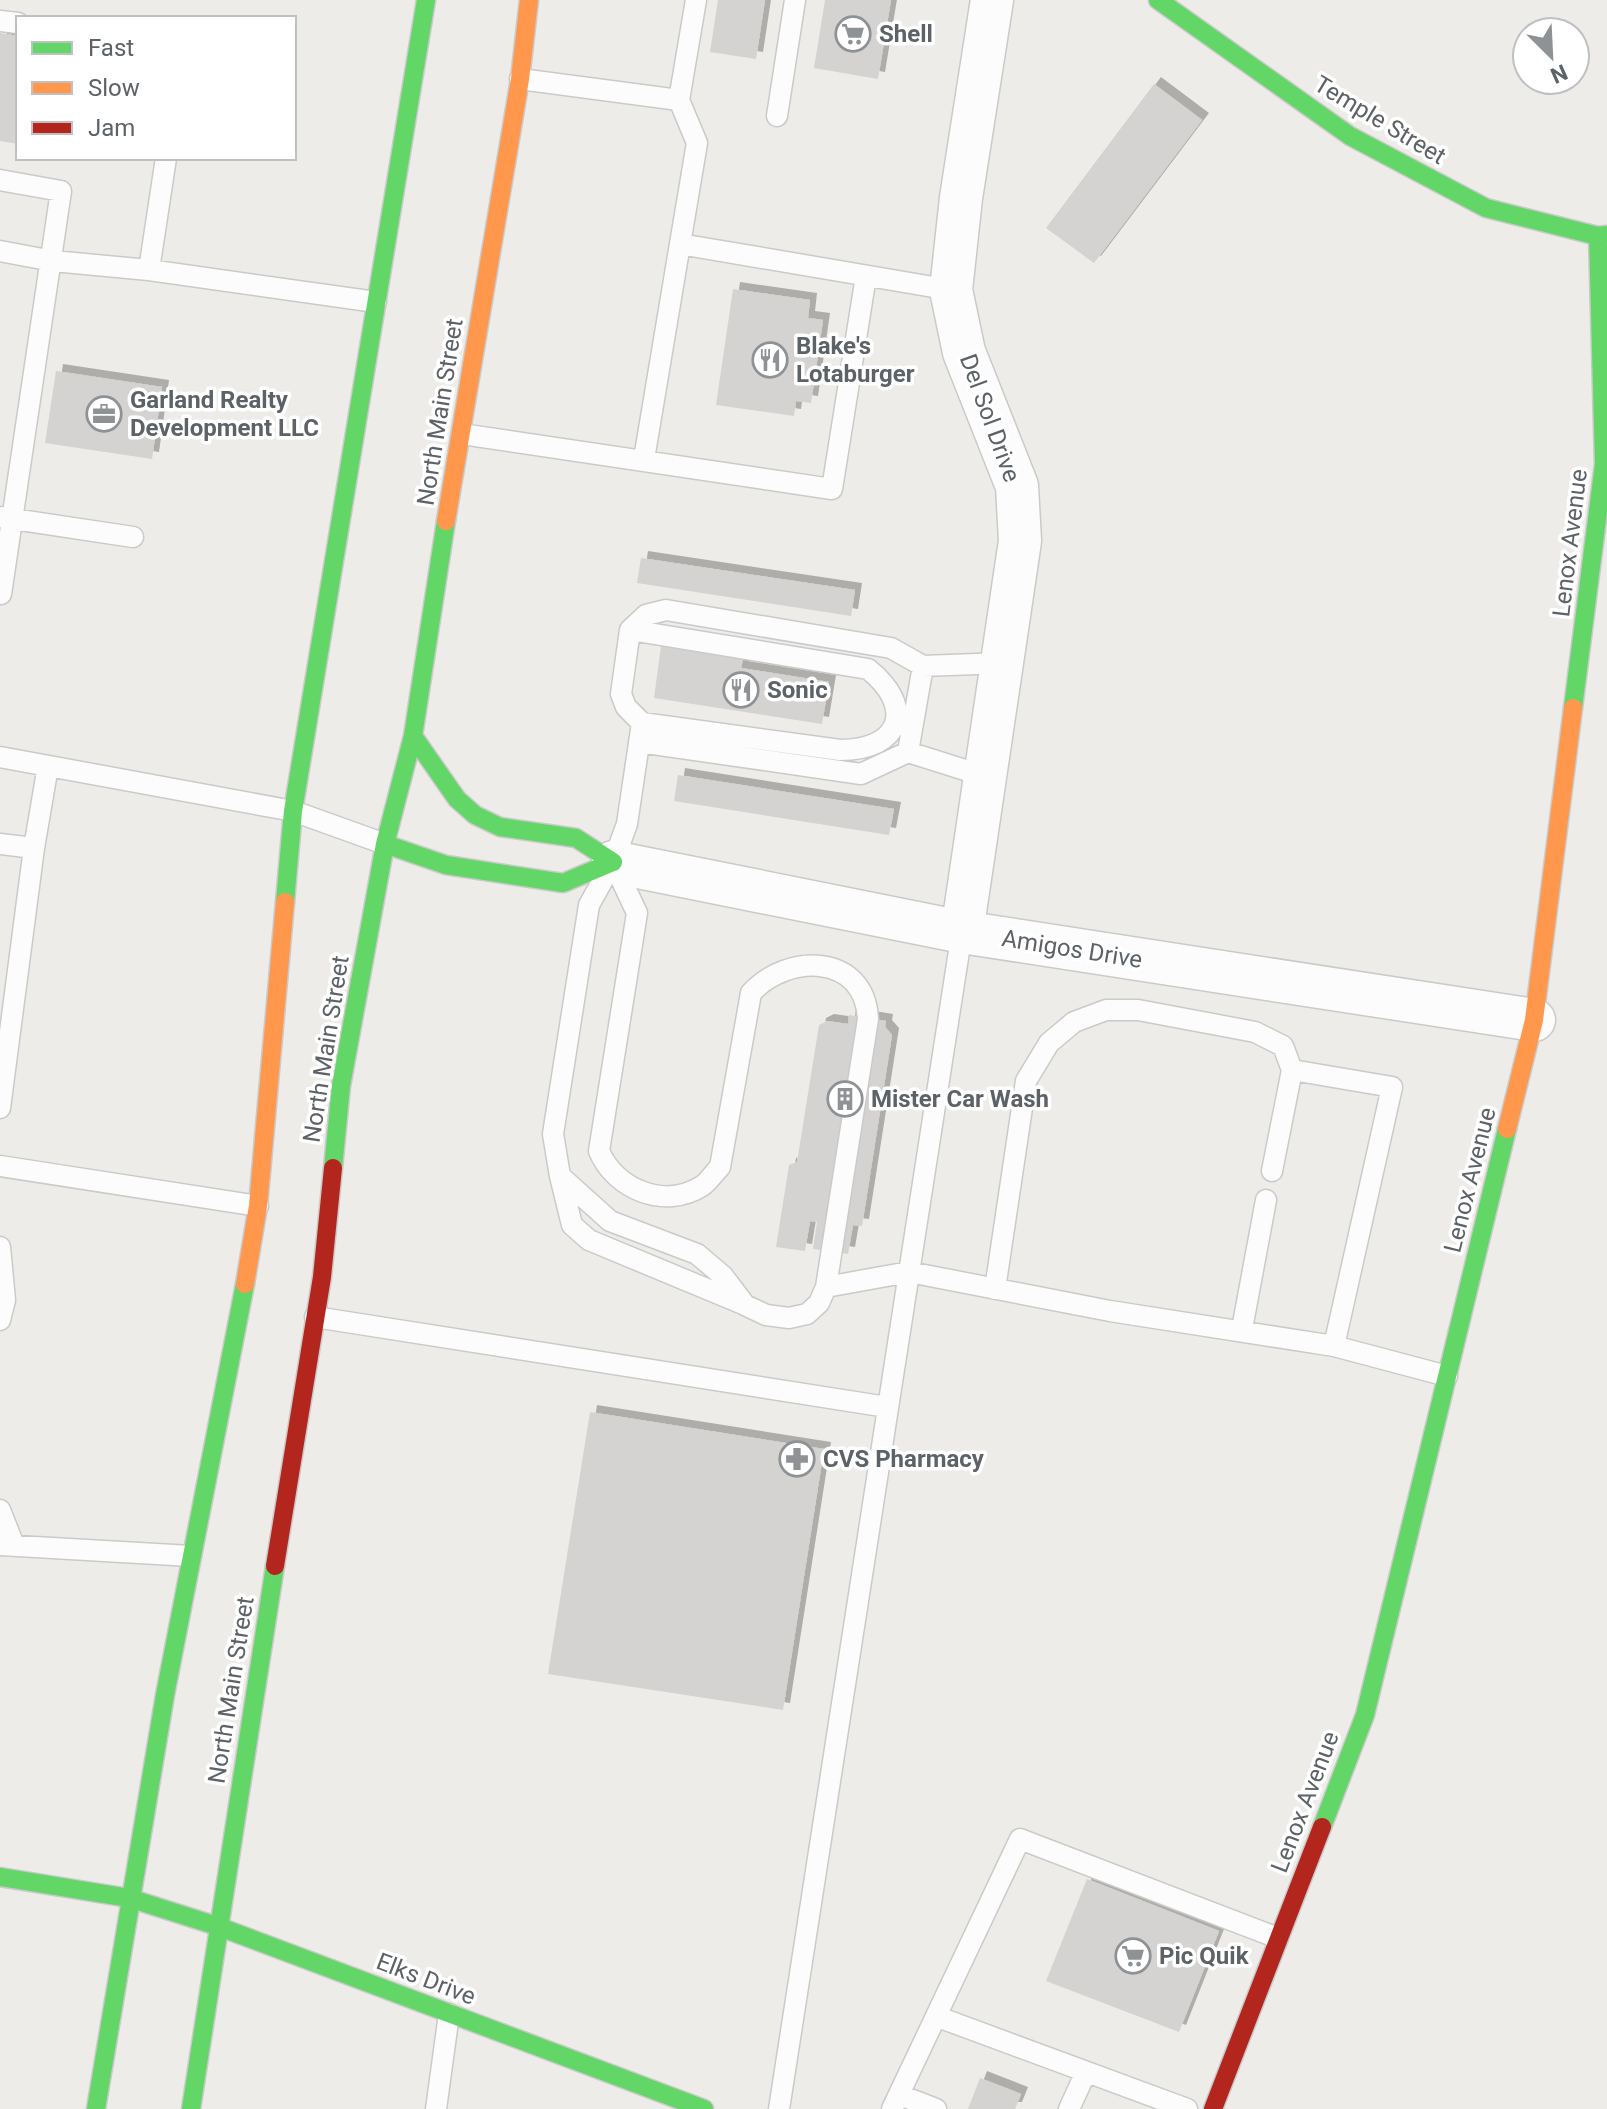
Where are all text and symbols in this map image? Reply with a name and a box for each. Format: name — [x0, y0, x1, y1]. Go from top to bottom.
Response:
supermarket icon: Shell — [834, 15, 872, 53]
legend — [16, 16, 296, 160]
north arrow — [1511, 16, 1591, 96]
place label: Shell — [879, 20, 933, 48]
text: Fast — [88, 34, 134, 62]
text: N — [1547, 59, 1571, 88]
street label: Temple Street — [1309, 70, 1451, 170]
text: Slow — [88, 74, 140, 102]
text: Jam — [88, 114, 135, 142]
street label: North Main Street — [411, 316, 469, 507]
place label: Blake's Lotaburger — [796, 332, 915, 388]
restaurant icon: Blake's Lotaburger — [751, 341, 789, 379]
street label: Del Sol Drive — [954, 350, 1026, 486]
place label: Garland Realty Development LLC — [130, 386, 319, 442]
office icon: Garland Realty Development LLC — [85, 395, 123, 433]
street label: Lenox Avenue — [1547, 468, 1593, 618]
restaurant icon: Sonic — [722, 671, 760, 709]
place label: Sonic — [767, 676, 828, 704]
street label: Amigos Drive — [1000, 924, 1144, 974]
street label: North Main Street — [297, 953, 355, 1144]
building icon: Mister Car Wash — [826, 1080, 864, 1118]
place label: Mister Car Wash — [871, 1085, 1049, 1113]
street label: Lenox Avenue — [1438, 1104, 1502, 1256]
pharmacy icon: CVS Pharmacy — [778, 1440, 816, 1478]
place label: CVS Pharmacy — [823, 1445, 985, 1473]
street label: North Main Street — [202, 1594, 260, 1785]
street label: Lenox Avenue — [1265, 1728, 1345, 1876]
supermarket icon: Pic Quik — [1114, 1937, 1152, 1975]
place label: Pic Quik — [1159, 1942, 1250, 1970]
street label: Elks Drive — [372, 1947, 480, 2011]

